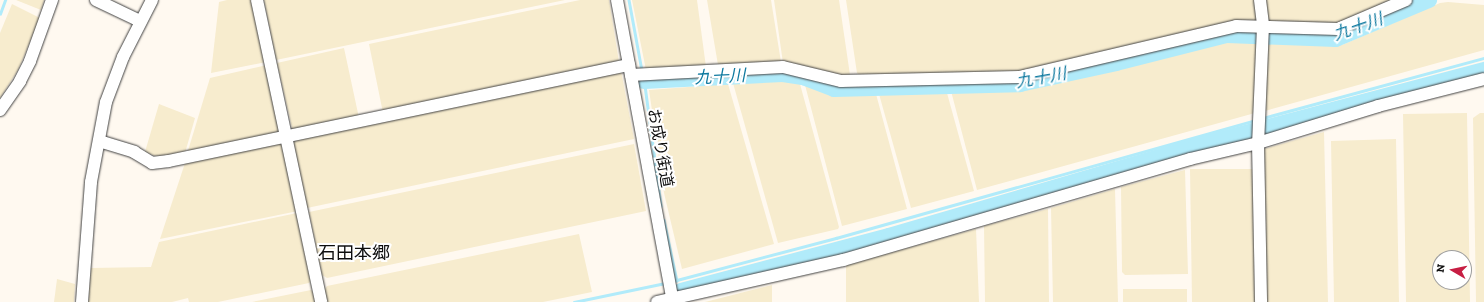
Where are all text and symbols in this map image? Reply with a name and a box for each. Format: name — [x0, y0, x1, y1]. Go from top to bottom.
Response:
water label: 九十川 — [1331, 9, 1385, 45]
water label: 九十川 — [1014, 64, 1068, 92]
water label: 九十川 — [694, 65, 746, 89]
street label: お成り街道 — [644, 107, 676, 189]
district label: 石田本郷 — [318, 242, 390, 264]
north arrow — [1432, 250, 1472, 290]
text: N — [1434, 263, 1448, 273]

